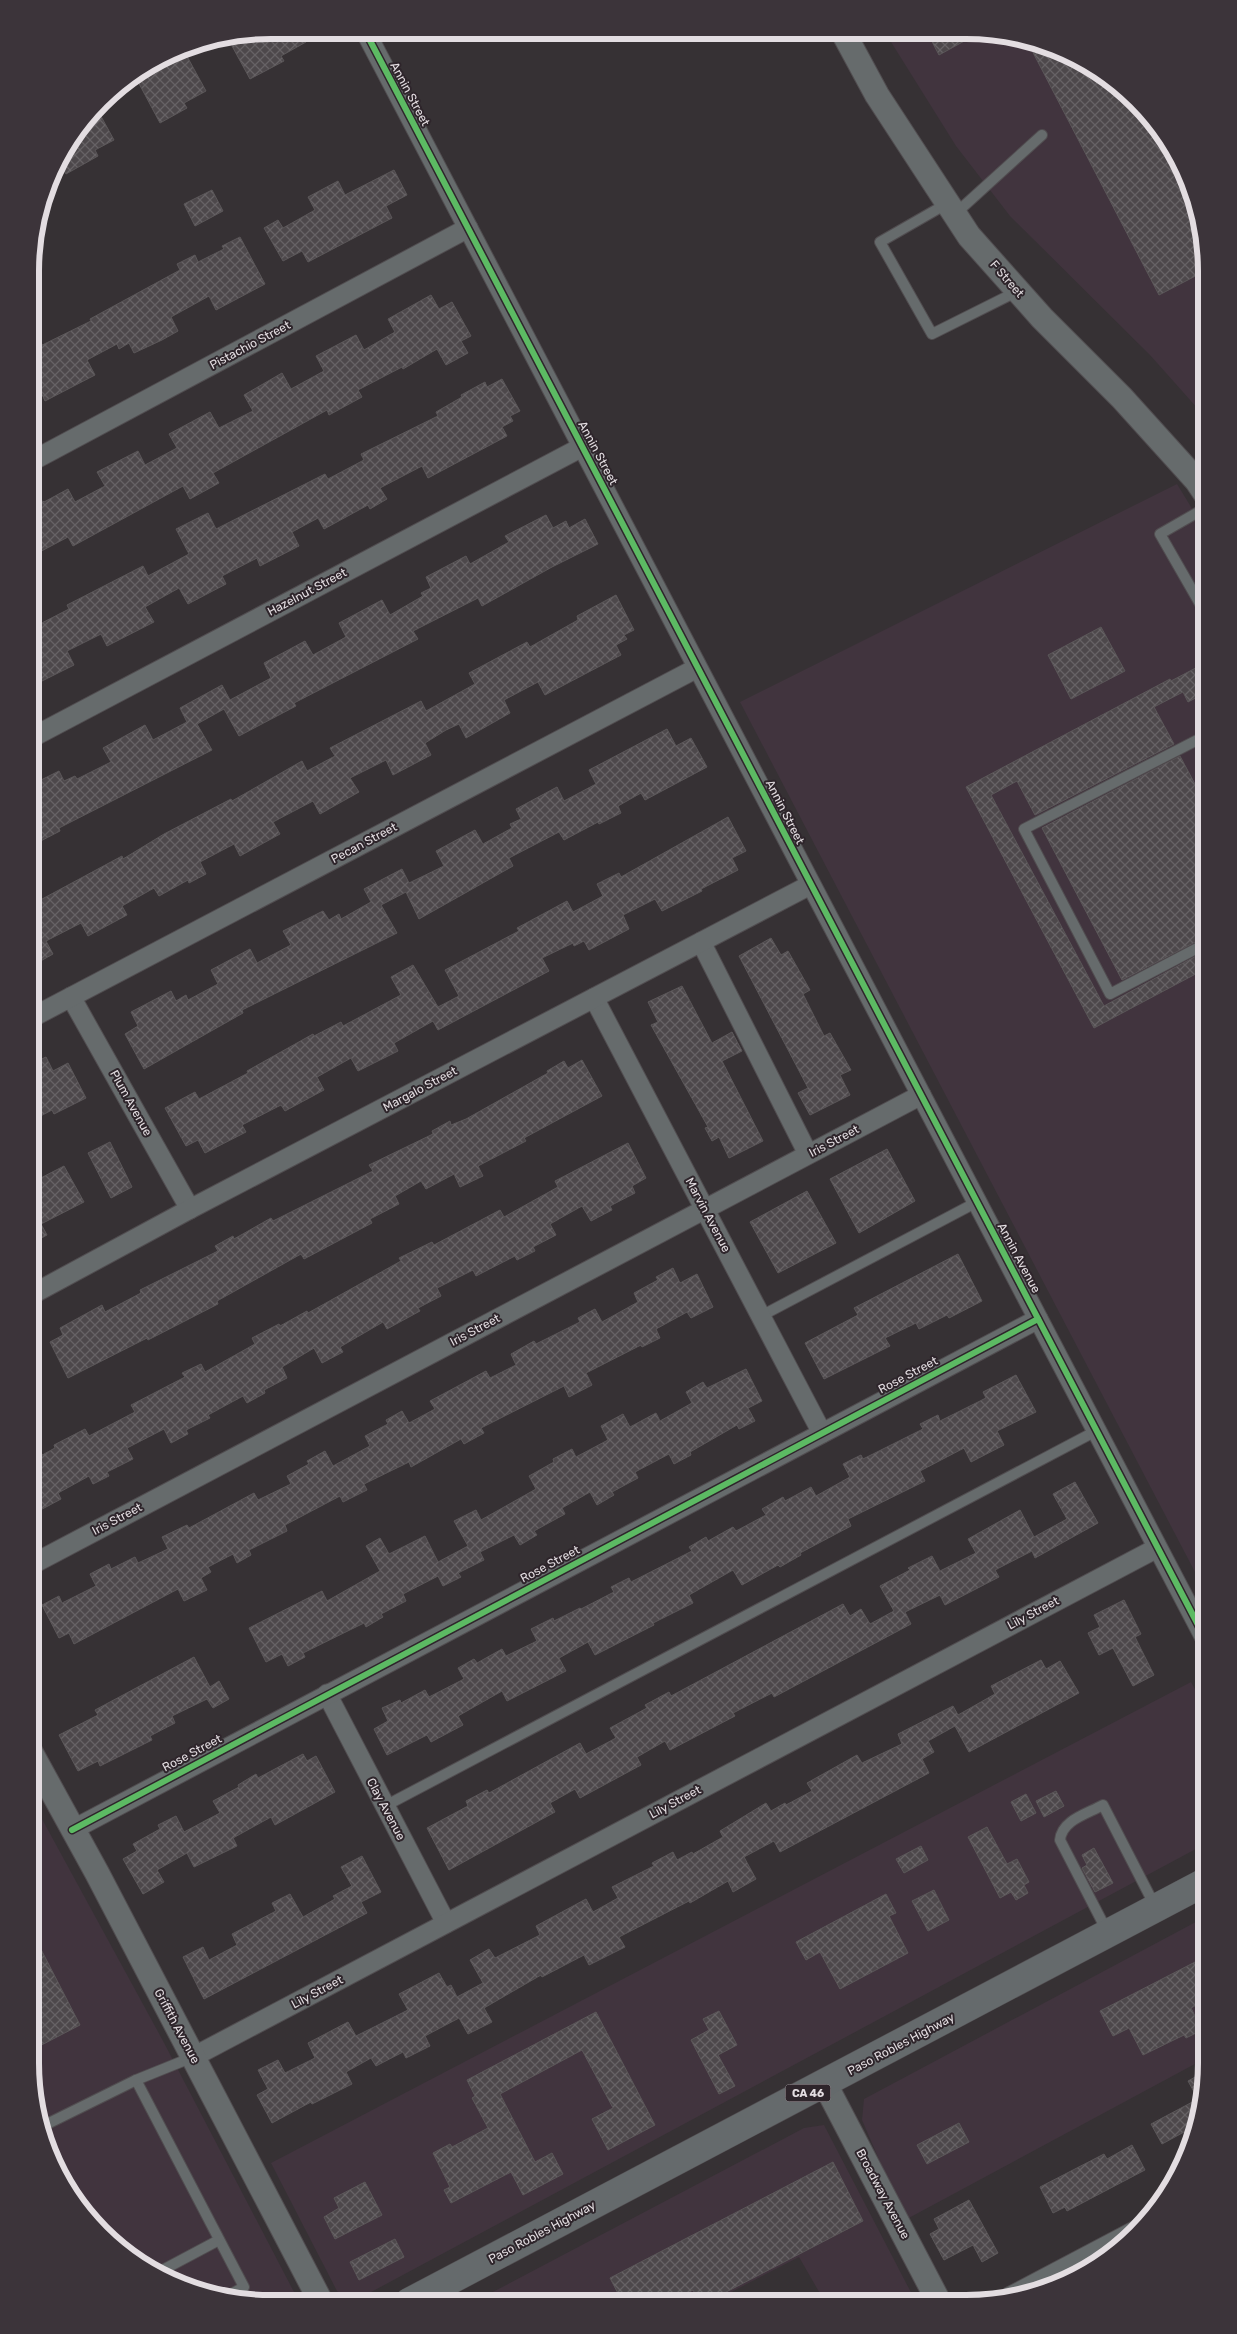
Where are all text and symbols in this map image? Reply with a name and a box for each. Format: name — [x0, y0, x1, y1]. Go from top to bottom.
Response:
street label: Annin Street — [387, 60, 433, 129]
street label: F Street — [987, 258, 1027, 301]
street label: Pistachio Street — [207, 318, 293, 372]
street label: Annin Street — [575, 419, 621, 488]
street label: Hazelnut Street — [265, 565, 349, 619]
street label: Annin Street — [763, 777, 807, 847]
street label: Pecan Street — [329, 820, 400, 866]
street label: Margalo Street — [381, 1063, 460, 1114]
street label: Plum Avenue — [107, 1068, 155, 1139]
street label: Iris Street — [807, 1122, 862, 1160]
street label: Marvin Avenue — [683, 1175, 734, 1255]
street label: Annin Avenue — [995, 1221, 1043, 1296]
street label: Iris Street — [448, 1311, 503, 1349]
street label: Rose Street — [876, 1353, 940, 1396]
street label: Iris Street — [90, 1500, 145, 1538]
street label: Rose Street — [518, 1542, 582, 1585]
street label: Lily Street — [1005, 1593, 1062, 1632]
street label: Rose Street — [160, 1731, 224, 1774]
street label: Clay Avenue — [364, 1776, 408, 1843]
street label: Lily Street — [647, 1782, 704, 1821]
street label: Lily Street — [289, 1972, 346, 2011]
street label: Griffith Avenue — [151, 1986, 203, 2066]
street label: Paso Robles Highway — [845, 2010, 957, 2078]
road number: CA 46 — [786, 2084, 830, 2102]
street label: Broadway Avenue — [853, 2147, 913, 2242]
street label: Paso Robles Highway — [486, 2198, 598, 2266]

